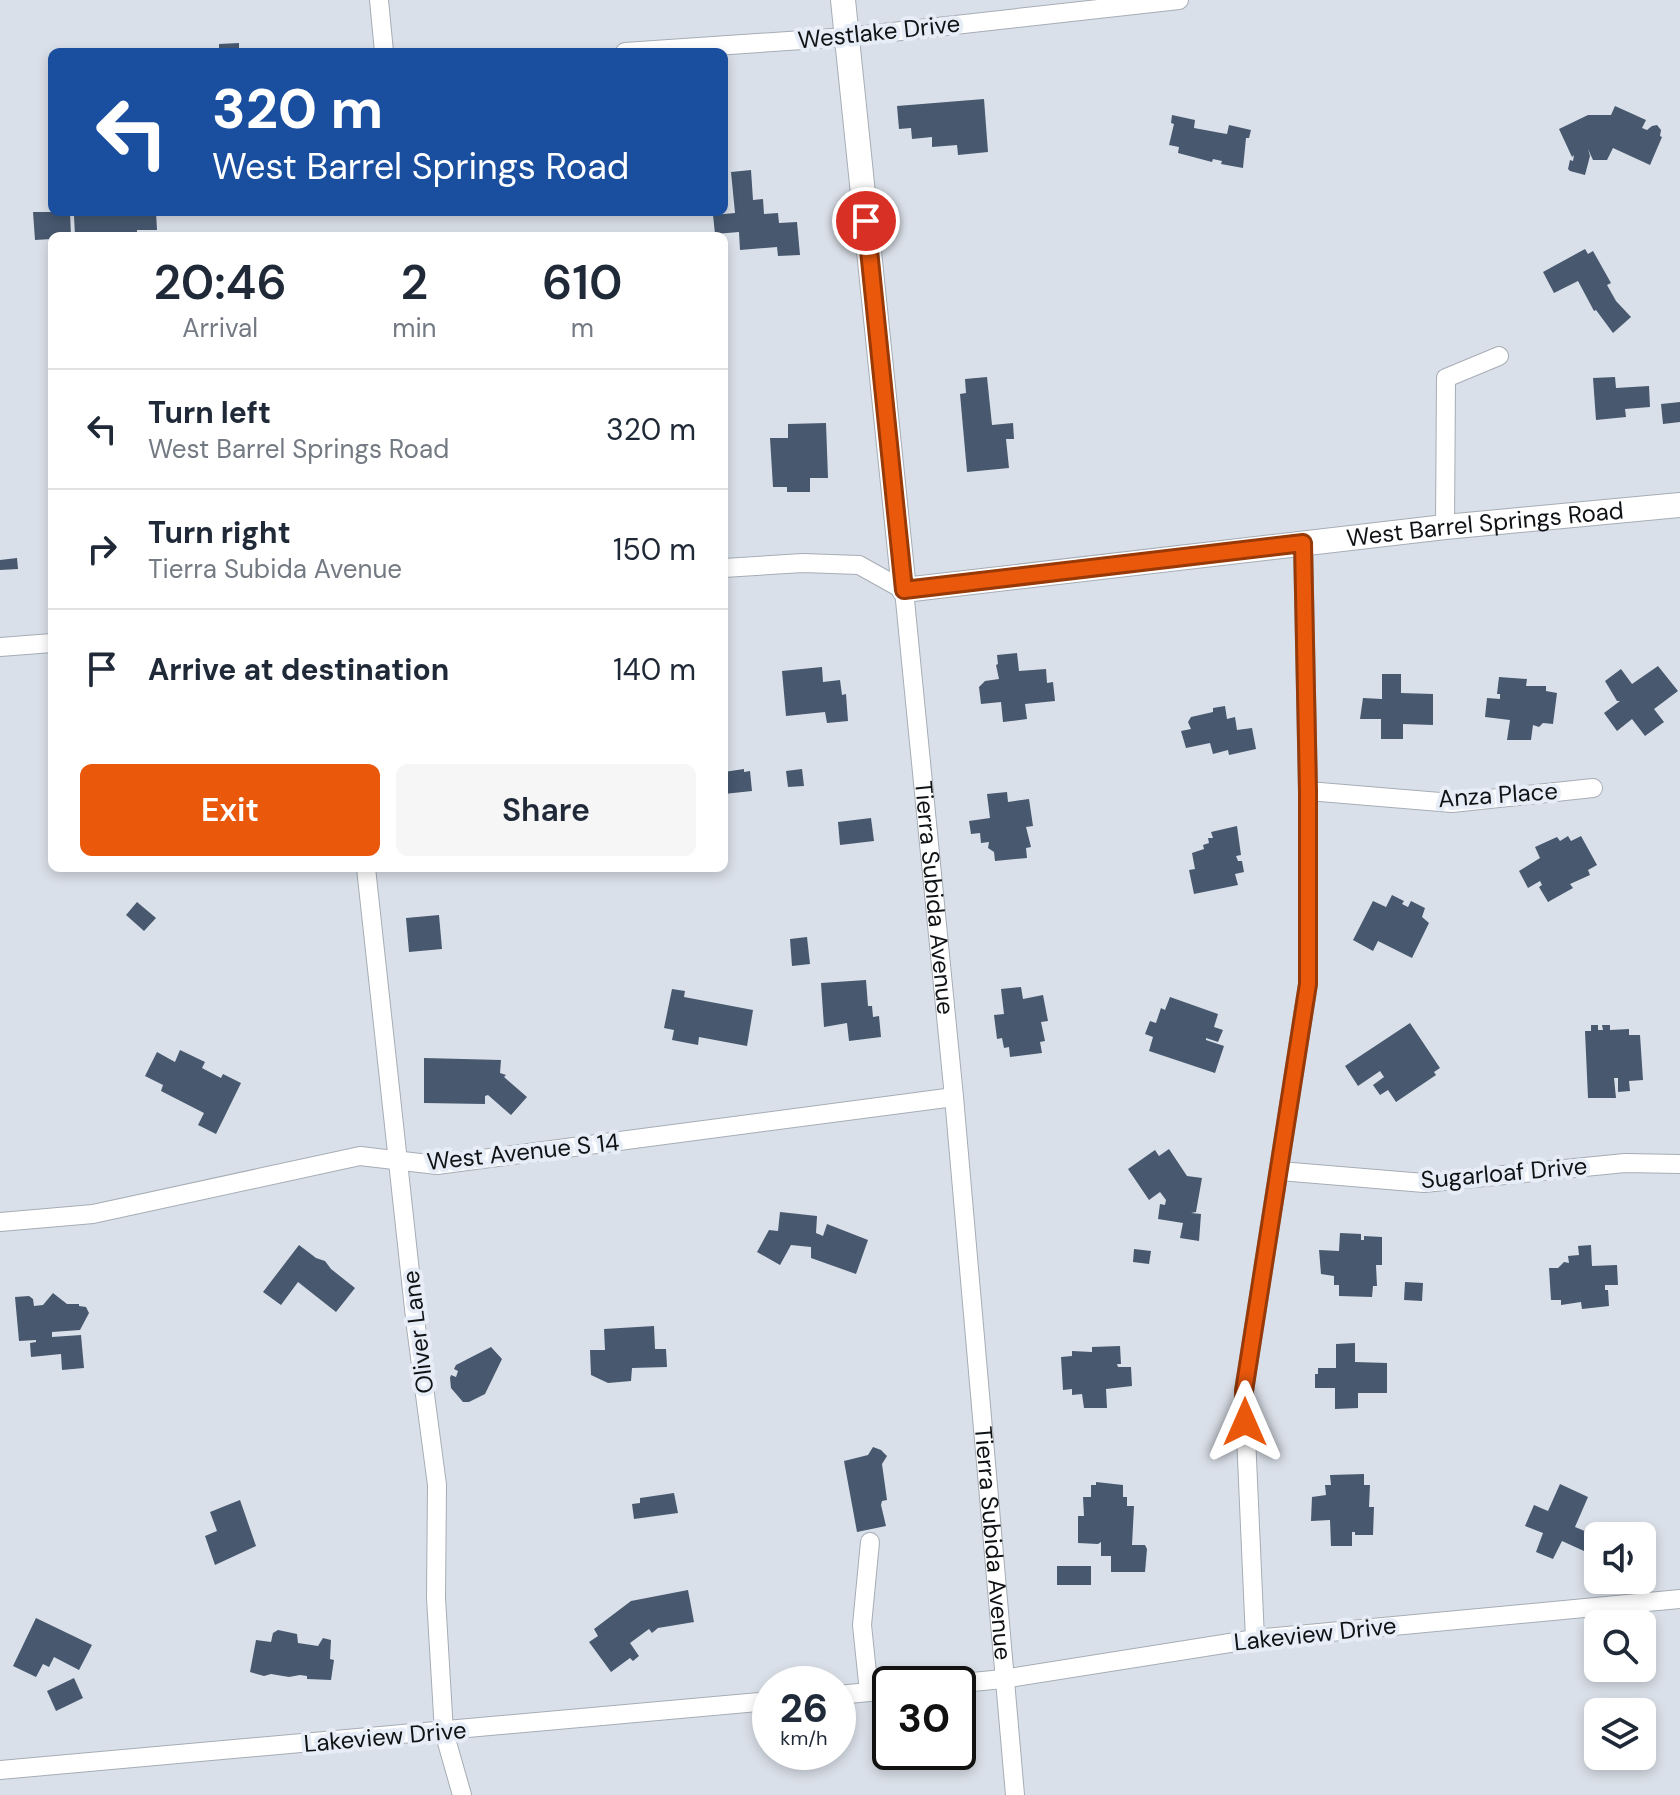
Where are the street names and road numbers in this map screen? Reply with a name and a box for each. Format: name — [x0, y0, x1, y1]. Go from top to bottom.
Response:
street label: Westlake Drive — [796, 8, 962, 55]
street label: West Barrel Springs Road — [1345, 494, 1625, 553]
street label: Anza Place — [1437, 775, 1559, 814]
street label: Tierra Subida Avenue — [908, 779, 962, 1016]
street label: West Avenue S 14 — [425, 1126, 621, 1177]
street label: Sugarloaf Drive — [1419, 1150, 1588, 1195]
street label: Oliver Lane — [395, 1269, 440, 1395]
street label: Tierra Subida Avenue — [968, 1425, 1019, 1661]
street label: Lakeview Drive — [1232, 1610, 1398, 1657]
street label: Lakeview Drive — [302, 1714, 468, 1759]

